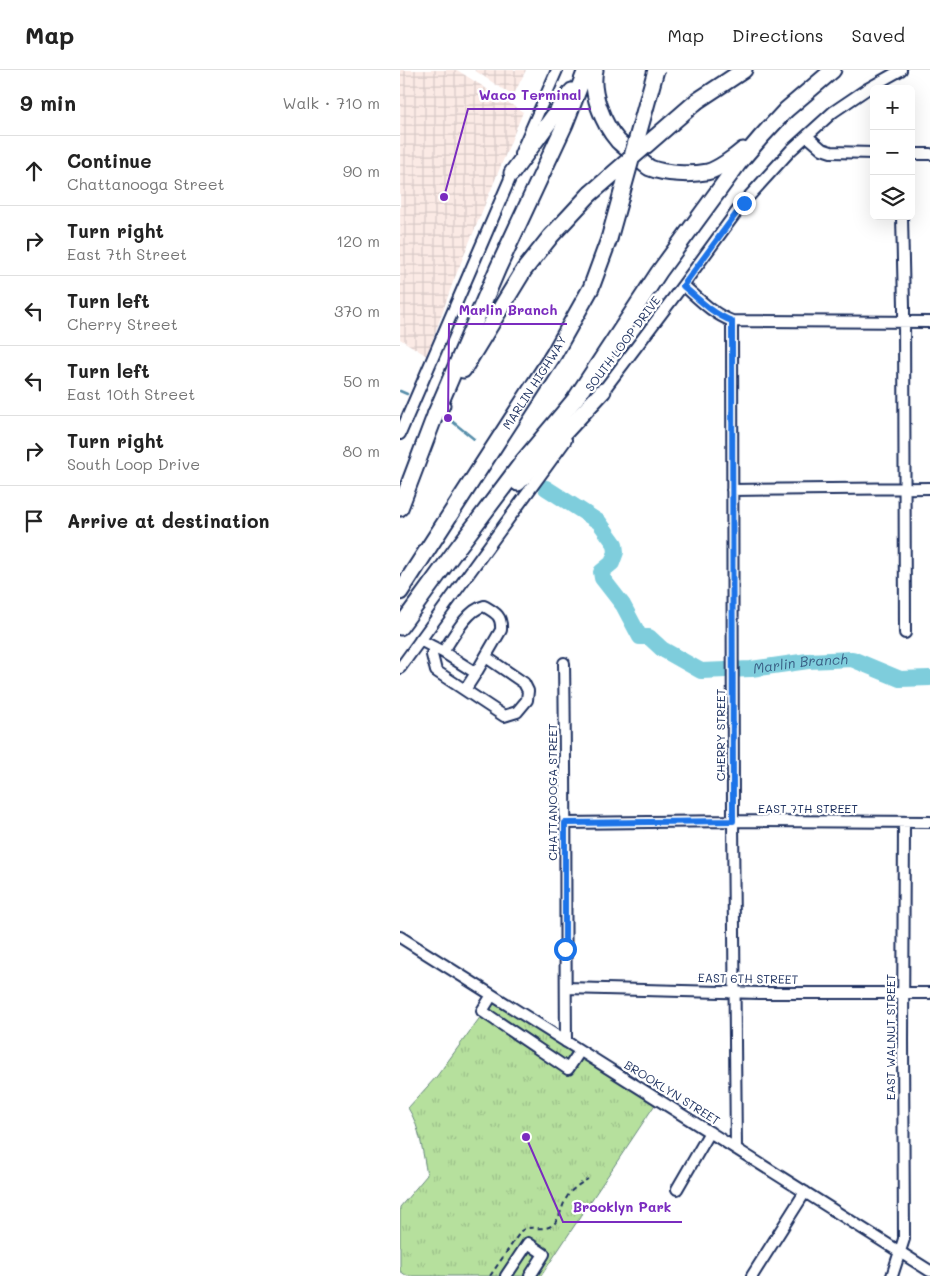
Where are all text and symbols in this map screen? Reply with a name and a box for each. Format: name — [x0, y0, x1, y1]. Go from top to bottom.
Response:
text: Map — [25, 19, 74, 50]
text: Map — [667, 23, 704, 47]
text: Directions — [732, 23, 824, 47]
text: Saved — [852, 23, 905, 47]
callout: Waco Terminal — [468, 80, 591, 109]
text: Waco Terminal — [479, 85, 581, 104]
map controls — [870, 85, 915, 220]
button: + — [870, 85, 915, 130]
text: 9 min — [20, 89, 76, 116]
text: Walk · 710 m — [282, 92, 380, 113]
button: − — [870, 130, 915, 175]
text: Continue — [67, 148, 152, 173]
icon: ahead — [20, 157, 48, 185]
text: 90 m — [343, 160, 380, 181]
text: Chattanooga Street — [67, 173, 225, 194]
button: layers — [870, 175, 915, 220]
route end — [733, 192, 756, 215]
text: Turn right — [67, 218, 164, 243]
icon: right — [20, 227, 48, 255]
text: 120 m — [336, 230, 380, 251]
text: East 7th Street — [67, 243, 187, 264]
text: Turn left — [67, 288, 150, 313]
street label: SOUTH LOOP DRIVE — [581, 292, 663, 394]
callout: Marlin Branch — [449, 295, 567, 324]
icon: left — [20, 297, 48, 325]
text: 370 m — [334, 300, 380, 321]
text: Marlin Branch — [459, 300, 557, 319]
text: Cherry Street — [67, 313, 178, 334]
street label: MARLIN HIGHWAY — [498, 333, 570, 432]
text: Turn left — [67, 358, 150, 383]
icon: left — [20, 367, 48, 395]
text: 50 m — [343, 370, 380, 391]
text: East 10th Street — [67, 383, 195, 404]
text: Turn right — [67, 428, 164, 453]
icon: right — [20, 437, 48, 465]
text: 80 m — [343, 440, 380, 461]
text: South Loop Drive — [67, 453, 200, 474]
icon: arrive — [20, 507, 48, 535]
text: Arrive at destination — [67, 508, 270, 533]
water label: Marlin Branch — [752, 649, 848, 678]
street label: CHERRY STREET — [712, 688, 728, 781]
street label: CHATTANOOGA STREET — [544, 723, 560, 861]
street label: EAST 7TH STREET — [758, 800, 858, 816]
route start — [554, 938, 577, 961]
street label: EAST 6TH STREET — [698, 969, 799, 987]
street label: EAST WALNUT STREET — [882, 973, 898, 1100]
street label: BROOKLYN STREET — [622, 1056, 724, 1128]
callout: Brooklyn Park — [563, 1193, 682, 1222]
text: Brooklyn Park — [573, 1197, 671, 1216]

